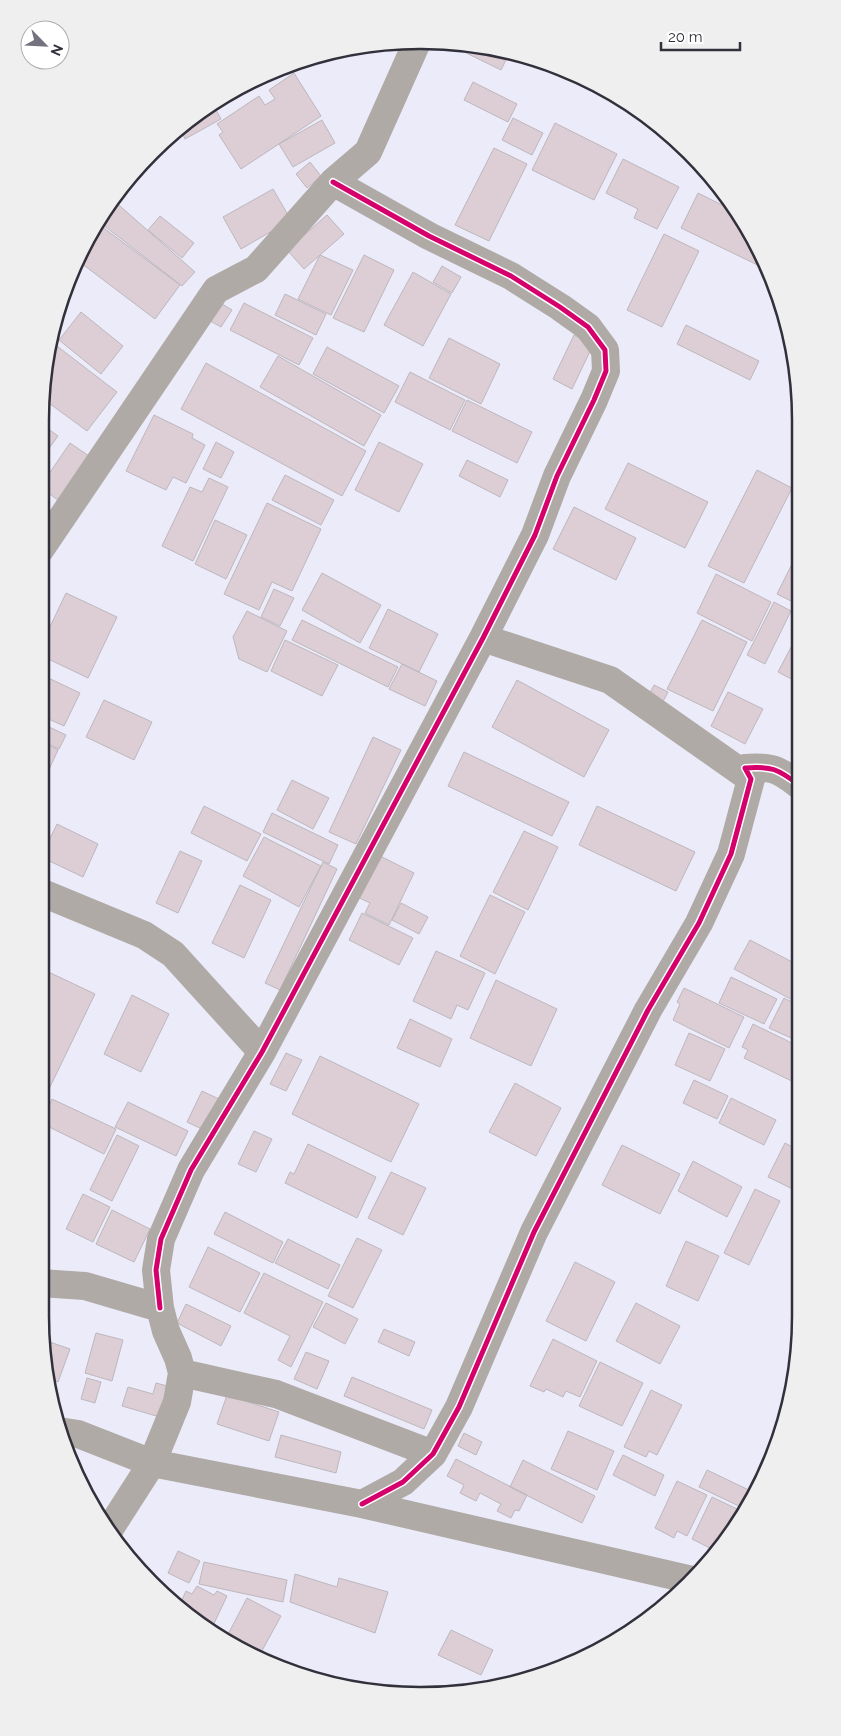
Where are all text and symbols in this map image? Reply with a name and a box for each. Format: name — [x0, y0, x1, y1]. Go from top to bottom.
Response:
north arrow — [20, 20, 70, 70]
scale bar — [661, 20, 740, 52]
text: 20 m — [668, 28, 703, 46]
text: N — [47, 42, 66, 58]

